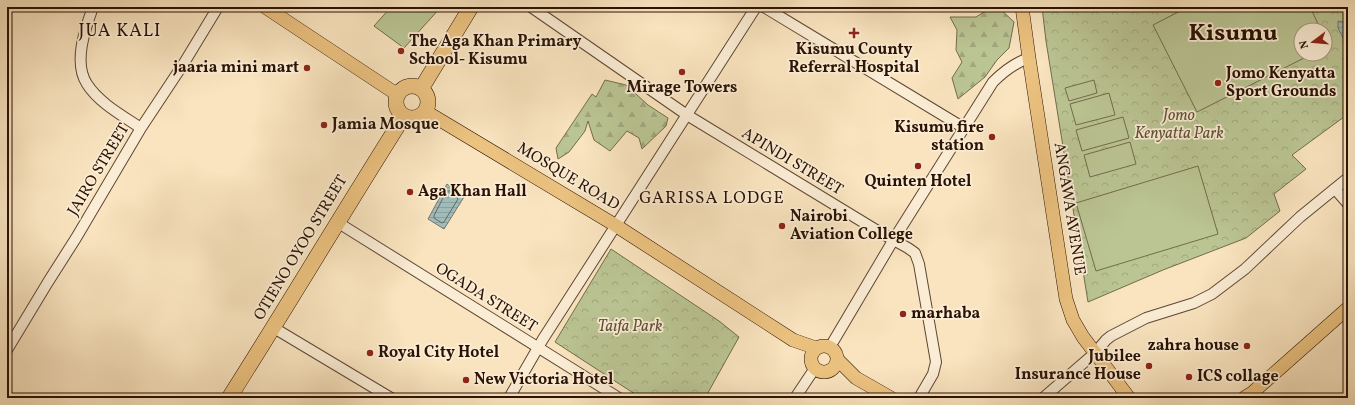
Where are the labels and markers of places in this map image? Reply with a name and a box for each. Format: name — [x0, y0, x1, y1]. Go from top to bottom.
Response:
marker: Kisumu County Referral Hospital — [848, 27, 860, 39]
place label: The Aga Khan Primary School- Kisumu — [409, 31, 582, 71]
place label: Kisumu County Referral Hospital — [789, 39, 920, 79]
marker: The Aga Khan Primary School- Kisumu — [396, 46, 406, 56]
place label: jaaria mini mart — [173, 57, 299, 79]
marker: jaaria mini mart — [302, 63, 312, 73]
place label: Jomo Kenyatta Sport Grounds — [1225, 63, 1336, 103]
marker: Mirage Towers — [677, 67, 687, 77]
place label: Mirage Towers — [627, 77, 737, 99]
marker: Jomo Kenyatta Sport Grounds — [1213, 78, 1223, 88]
place label: Jamia Mosque — [331, 114, 439, 136]
place label: Kisumu fire station — [894, 117, 984, 157]
marker: Jamia Mosque — [319, 120, 329, 130]
marker: Kisumu fire station — [987, 132, 997, 142]
marker: Quinten Hotel — [913, 161, 923, 171]
place label: Quinten Hotel — [865, 171, 972, 193]
place label: Aga Khan Hall — [418, 181, 527, 203]
marker: Aga Khan Hall — [405, 187, 415, 197]
place label: Nairobi Aviation College — [790, 206, 913, 246]
marker: Nairobi Aviation College — [777, 221, 787, 231]
place label: marhaba — [911, 303, 981, 325]
marker: marhaba — [898, 309, 908, 319]
place label: zahra house — [1147, 335, 1239, 357]
marker: zahra house — [1242, 341, 1252, 351]
place label: Royal City Hotel — [378, 342, 500, 364]
place label: Jubilee Insurance House — [1015, 346, 1141, 386]
marker: Royal City Hotel — [365, 348, 375, 358]
marker: Jubilee Insurance House — [1144, 361, 1154, 371]
place label: ICS collage — [1197, 366, 1279, 388]
place label: New Victoria Hotel — [474, 369, 614, 391]
marker: ICS collage — [1184, 372, 1194, 382]
marker: New Victoria Hotel — [461, 375, 471, 385]

